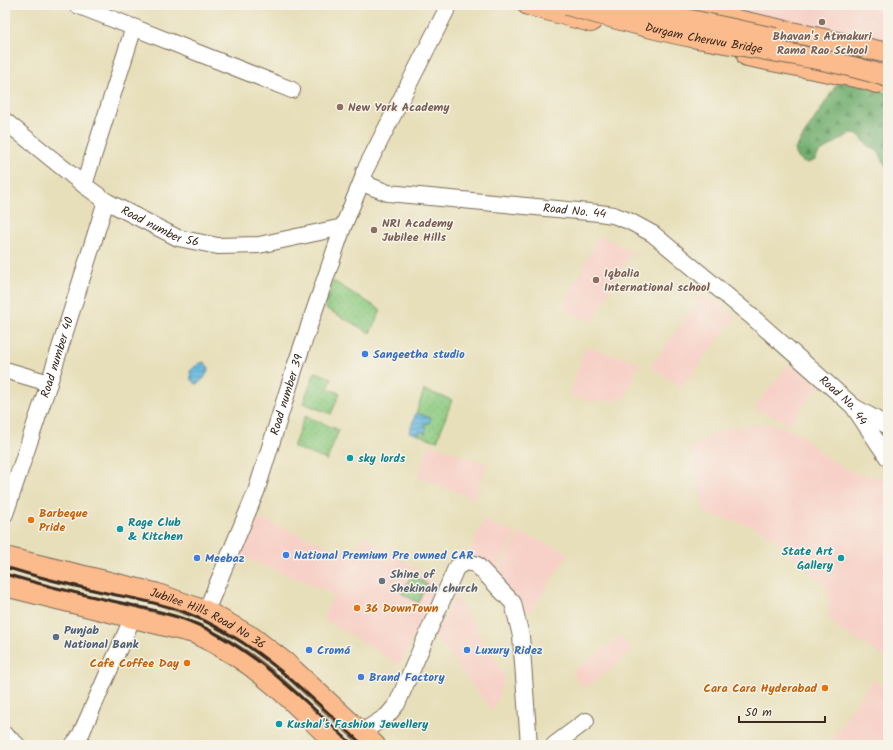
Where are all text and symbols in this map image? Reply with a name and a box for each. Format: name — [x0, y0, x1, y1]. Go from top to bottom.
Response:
street label: Durgam Cheruvu Bridge — [643, 17, 765, 59]
marker: Bhavan's Atmakuri Rama Rao School — [817, 17, 827, 27]
place label: Bhavan's Atmakuri Rama Rao School — [772, 27, 872, 60]
place label: New York Academy — [348, 98, 450, 117]
marker: New York Academy — [335, 102, 345, 112]
street label: Road No. 44 — [542, 198, 608, 223]
street label: Road number 56 — [118, 201, 201, 251]
place label: NRI Academy Jubilee Hills — [382, 214, 454, 247]
marker: NRI Academy Jubilee Hills — [369, 225, 379, 235]
place label: Iqbalia International school — [604, 264, 710, 297]
marker: Iqbalia International school — [591, 275, 601, 285]
street label: Road number 40 — [35, 315, 79, 400]
place label: Sangeetha studio — [373, 345, 465, 364]
marker: Sangeetha studio — [360, 349, 370, 359]
street label: Road number 39 — [265, 352, 308, 438]
street label: Road No. 44 — [815, 371, 873, 429]
place label: sky lords — [358, 449, 406, 468]
marker: sky lords — [345, 453, 355, 463]
place label: Barbeque Pride — [39, 504, 88, 537]
place label: Rage Club & Kitchen — [128, 513, 183, 546]
marker: Barbeque Pride — [26, 515, 36, 525]
marker: Rage Club & Kitchen — [115, 524, 125, 534]
place label: State Art Gallery — [782, 542, 834, 575]
place label: National Premium Pre owned CAR — [294, 546, 473, 565]
place label: Meebaz — [205, 549, 245, 568]
marker: National Premium Pre owned CAR — [281, 550, 291, 560]
marker: Meebaz — [192, 553, 202, 563]
marker: State Art Gallery — [836, 553, 846, 563]
place label: Shine of Shekinah church — [390, 565, 478, 598]
marker: Shine of Shekinah church — [377, 576, 387, 586]
street label: Jubilee Hills Road No 36 — [148, 583, 270, 654]
place label: 36 DownTown — [364, 599, 439, 618]
marker: 36 DownTown — [352, 603, 362, 613]
place label: Punjab National Bank — [64, 621, 140, 654]
marker: Punjab National Bank — [51, 632, 61, 642]
place label: Cromā — [317, 641, 352, 660]
place label: Luxury Ridez — [475, 641, 543, 660]
marker: Cromā — [304, 645, 314, 655]
marker: Luxury Ridez — [462, 645, 472, 655]
place label: Cafe Coffee Day — [90, 654, 180, 673]
marker: Cafe Coffee Day — [182, 658, 192, 668]
place label: Brand Factory — [369, 668, 445, 687]
marker: Brand Factory — [356, 672, 366, 682]
place label: Cara Cara Hyderabad — [704, 679, 818, 698]
marker: Cara Cara Hyderabad — [820, 683, 830, 693]
scale bar — [739, 698, 825, 724]
text: 50 m — [745, 703, 772, 722]
place label: Kushal's Fashion Jewellery — [287, 715, 429, 734]
marker: Kushal's Fashion Jewellery — [274, 719, 284, 729]

